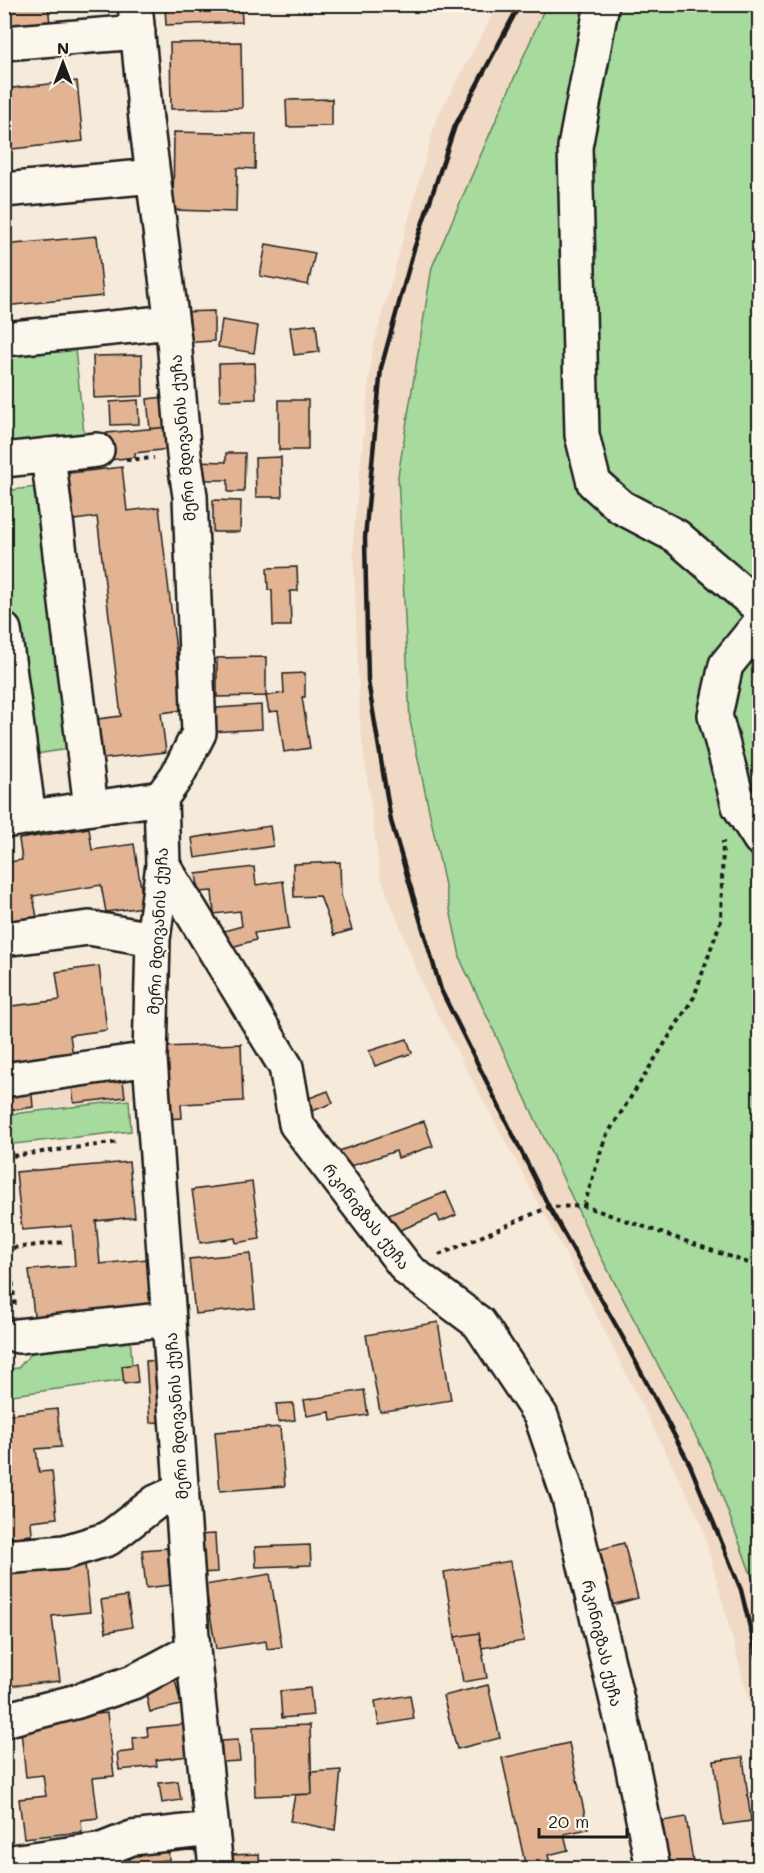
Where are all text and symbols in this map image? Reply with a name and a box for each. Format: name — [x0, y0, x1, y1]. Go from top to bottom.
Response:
north arrow — [33, 33, 93, 93]
text: N — [57, 37, 69, 58]
street label: მერი მდივანის ქუჩა — [164, 354, 201, 522]
street label: მერი მდივანის ქუჩა — [142, 847, 173, 1015]
street label: რკინიგზას ქუჩა — [319, 1159, 415, 1273]
street label: მერი მდივანის ქუჩა — [160, 1332, 193, 1500]
street label: რკინიგზას ქუჩა — [578, 1578, 628, 1708]
scale bar — [539, 1801, 628, 1839]
text: 20 m — [548, 1809, 589, 1833]

